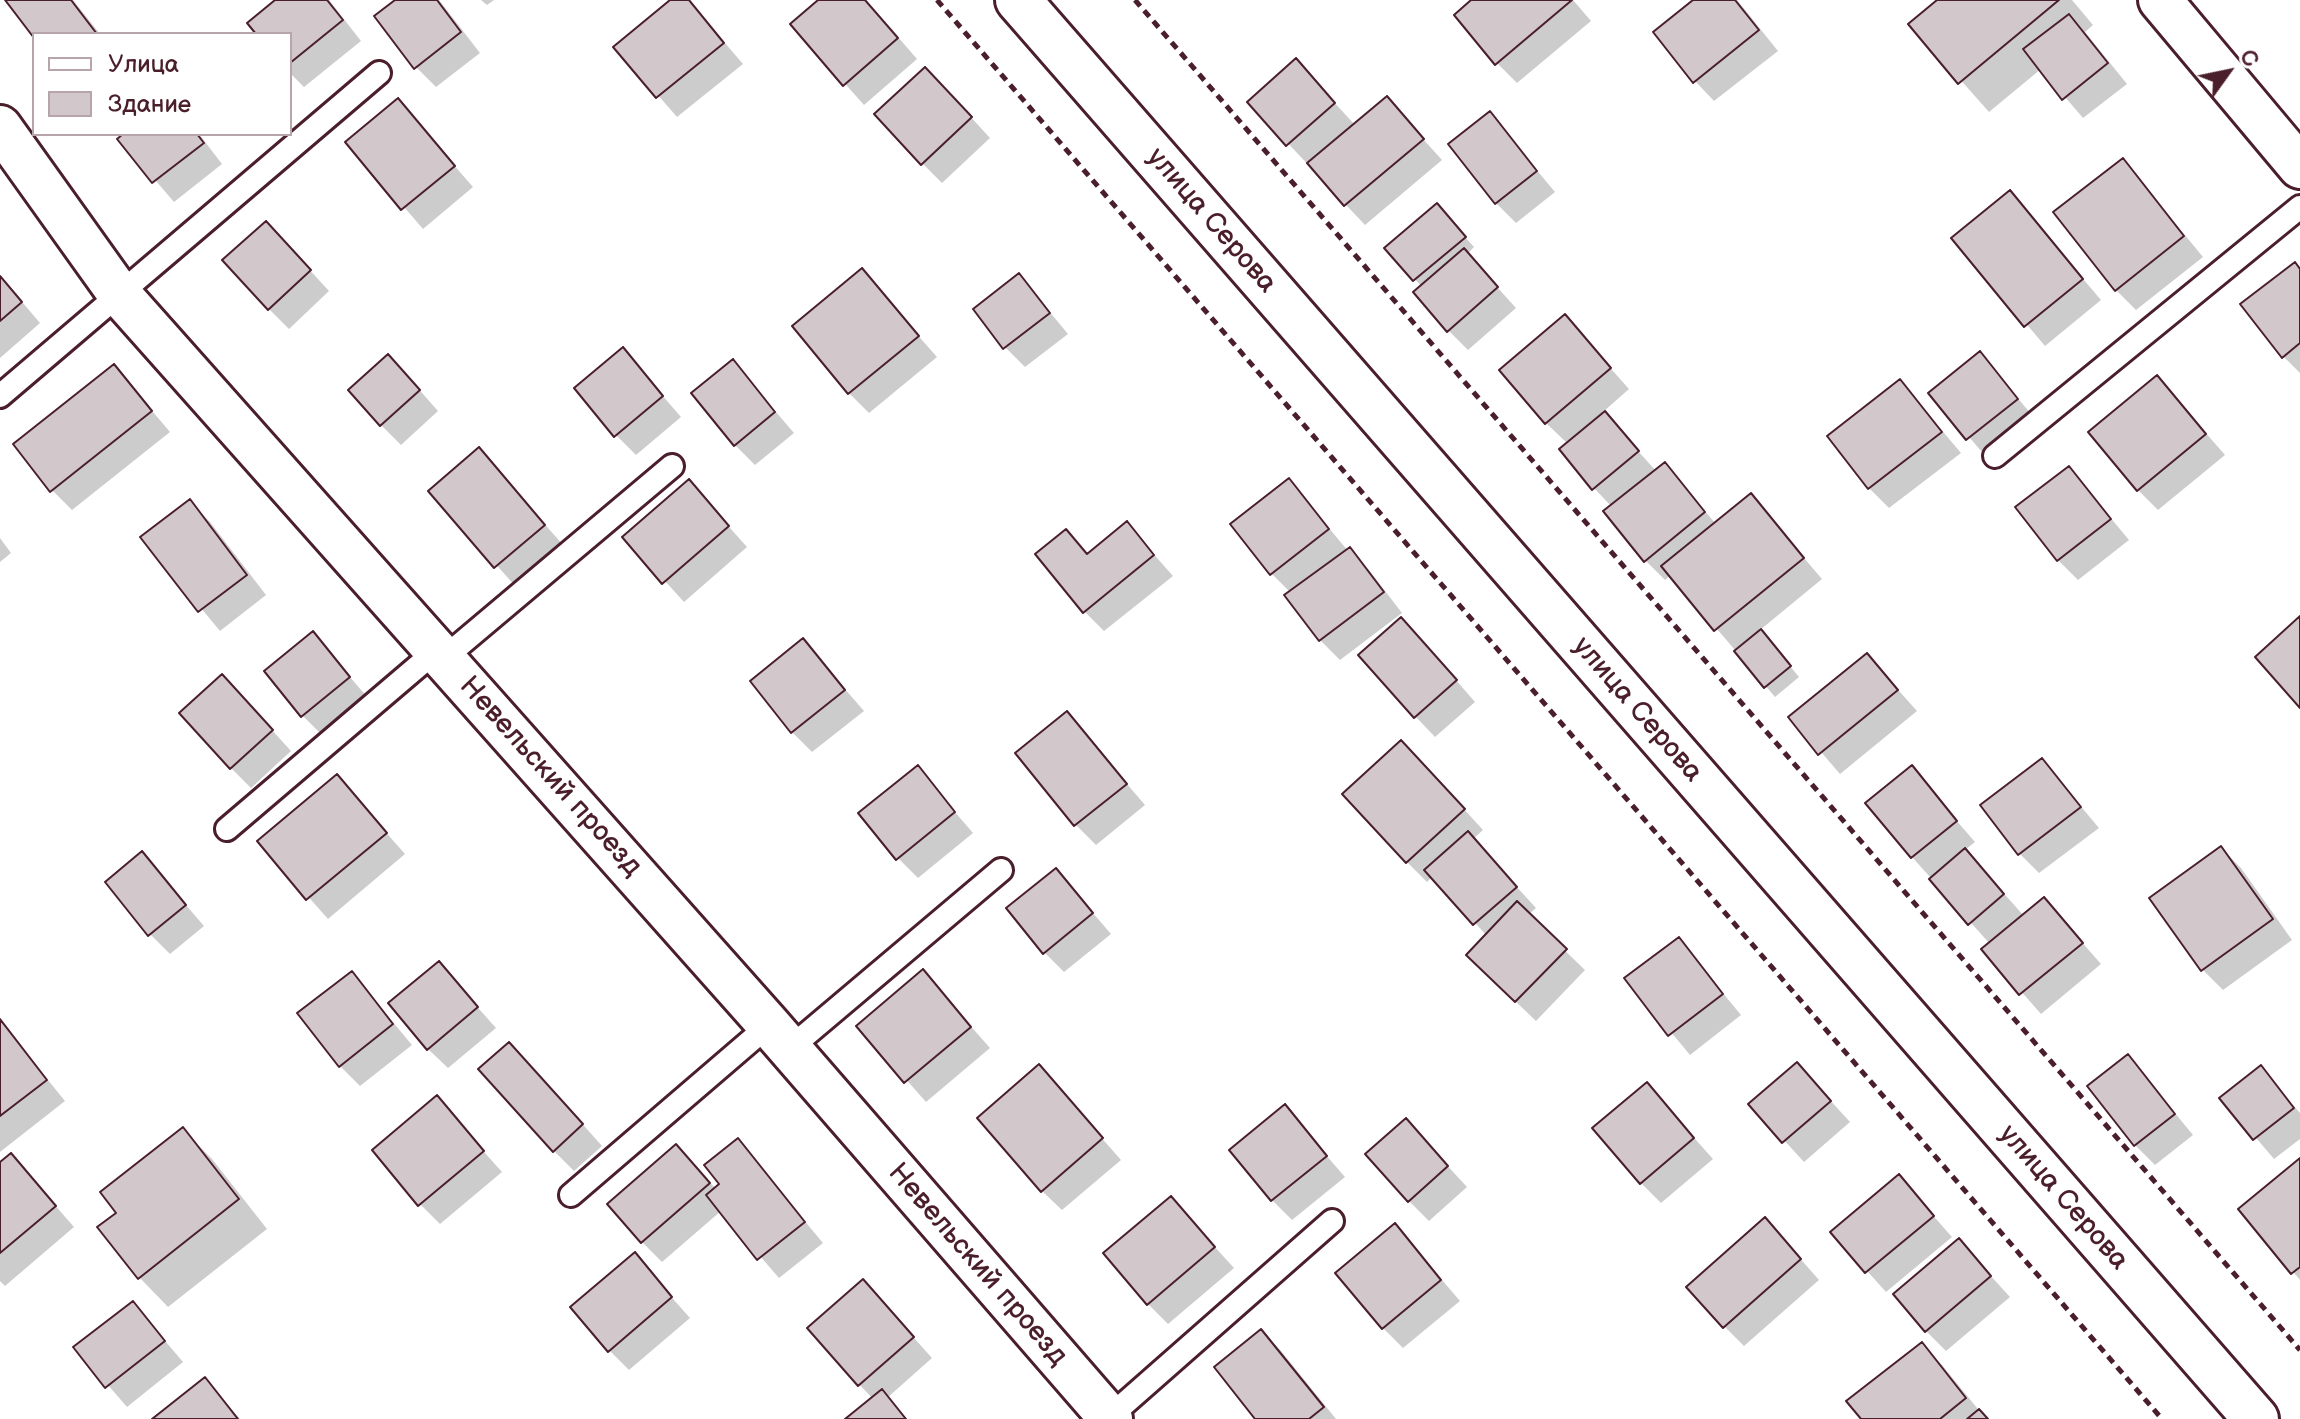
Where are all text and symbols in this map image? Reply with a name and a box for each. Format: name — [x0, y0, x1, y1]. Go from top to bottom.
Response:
legend — [32, 32, 292, 136]
north arrow — [2188, 32, 2268, 112]
text: С — [2233, 45, 2264, 72]
text: Улица — [108, 50, 179, 79]
text: Здание — [108, 90, 191, 119]
street label: улица Серова — [1139, 142, 1283, 300]
street label: улица Серова — [1565, 631, 1709, 789]
street label: Невельский проезд — [452, 670, 648, 884]
street label: улица Серова — [1991, 1119, 2135, 1277]
street label: Невельский проезд — [880, 1157, 1074, 1373]

